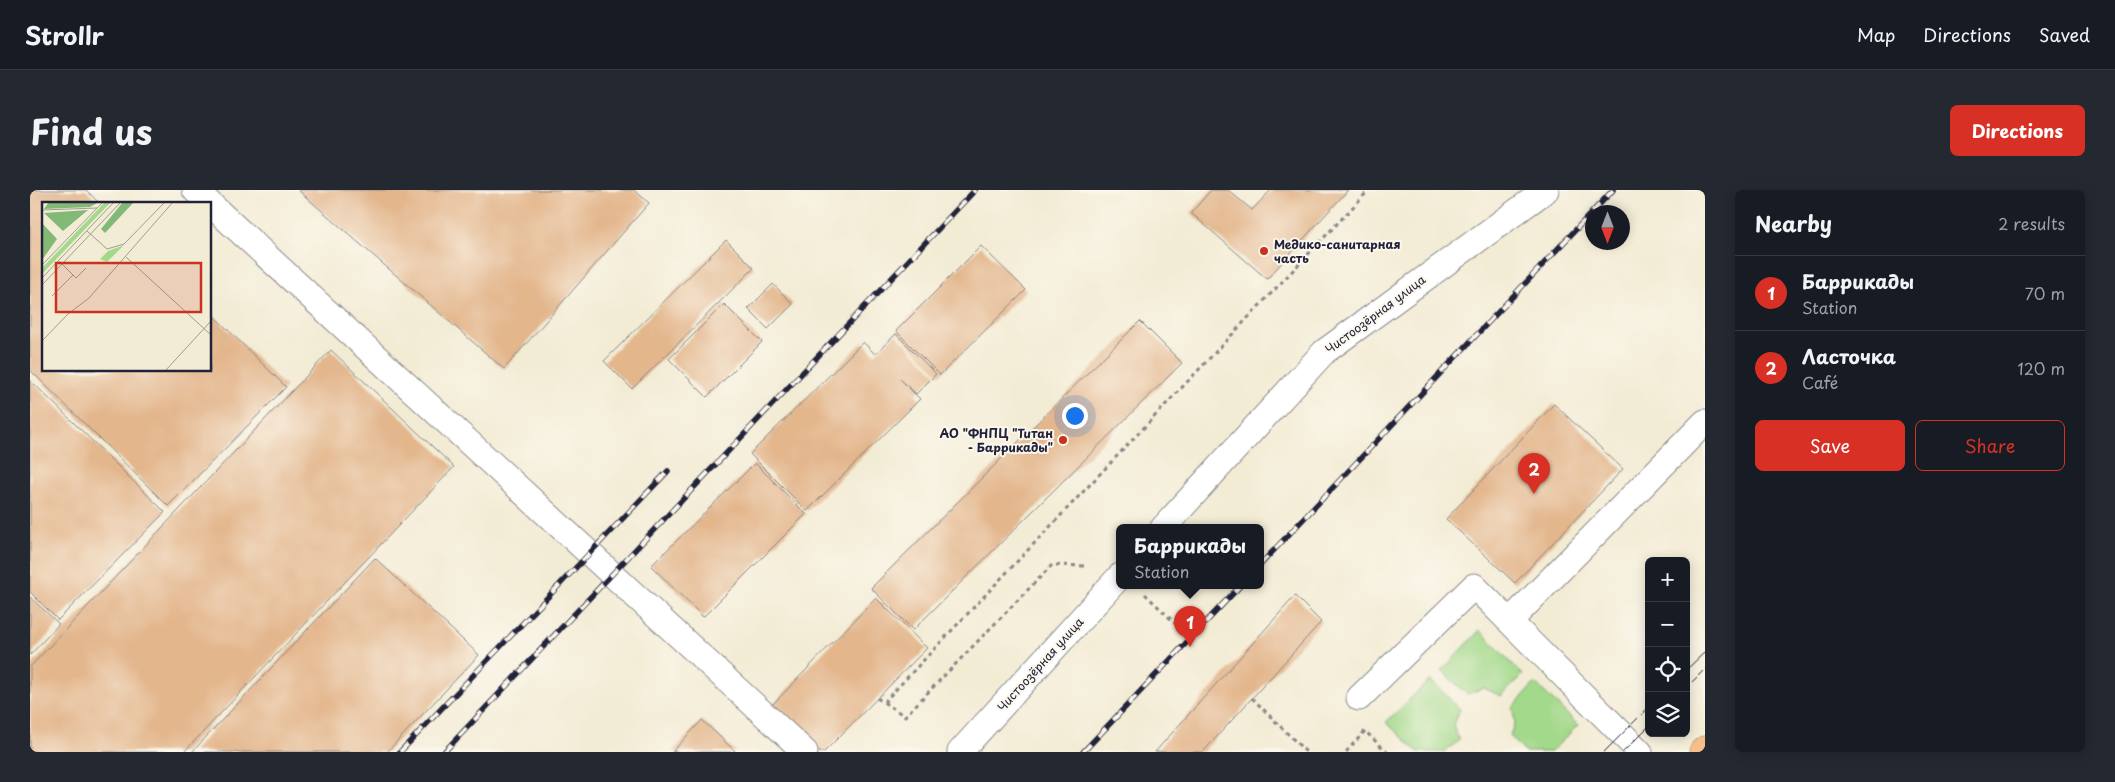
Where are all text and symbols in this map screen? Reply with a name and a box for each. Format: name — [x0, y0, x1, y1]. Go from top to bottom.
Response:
text: Strollr — [25, 17, 104, 53]
text: Map — [1857, 21, 1895, 48]
text: Directions — [1923, 21, 2011, 48]
text: Saved — [2039, 21, 2090, 48]
text: Find us — [30, 104, 152, 157]
button: Directions — [1950, 105, 2085, 156]
inset map — [42, 202, 211, 371]
north arrow — [1585, 205, 1630, 250]
text: Nearby — [1755, 207, 1832, 239]
text: 2 results — [1998, 211, 2065, 235]
place label: Медико-санитарная часть — [1274, 235, 1401, 267]
marker: Медико-санитарная часть — [1258, 245, 1270, 257]
text: Баррикады — [1802, 267, 1914, 295]
street label: Чистоозёрная улица — [1321, 270, 1429, 358]
text: 1 — [1767, 281, 1775, 305]
text: 70 m — [2025, 281, 2065, 305]
text: Station — [1802, 295, 1857, 319]
text: Ласточка — [1802, 342, 1896, 370]
text: 2 — [1765, 356, 1777, 380]
text: 120 m — [2018, 356, 2065, 380]
text: Café — [1802, 370, 1838, 394]
your location — [1062, 403, 1088, 429]
button: Save — [1755, 420, 1905, 471]
button: Share — [1915, 420, 2065, 471]
place label: АО "ФНПЦ "Титан - Баррикады" — [940, 424, 1053, 456]
marker: АО "ФНПЦ "Титан - Баррикады" — [1057, 434, 1069, 446]
pin: 2 — [1518, 453, 1550, 494]
popup — [1116, 524, 1264, 589]
text: Баррикады — [1134, 531, 1246, 559]
map controls — [1645, 557, 1690, 737]
button: + — [1645, 557, 1690, 602]
text: Station — [1134, 559, 1189, 583]
button: − — [1645, 602, 1690, 647]
pin: 1 — [1174, 606, 1206, 647]
street label: Чистоозёрная улица — [993, 613, 1088, 715]
button: locate — [1645, 647, 1690, 692]
button: layers — [1645, 692, 1690, 737]

